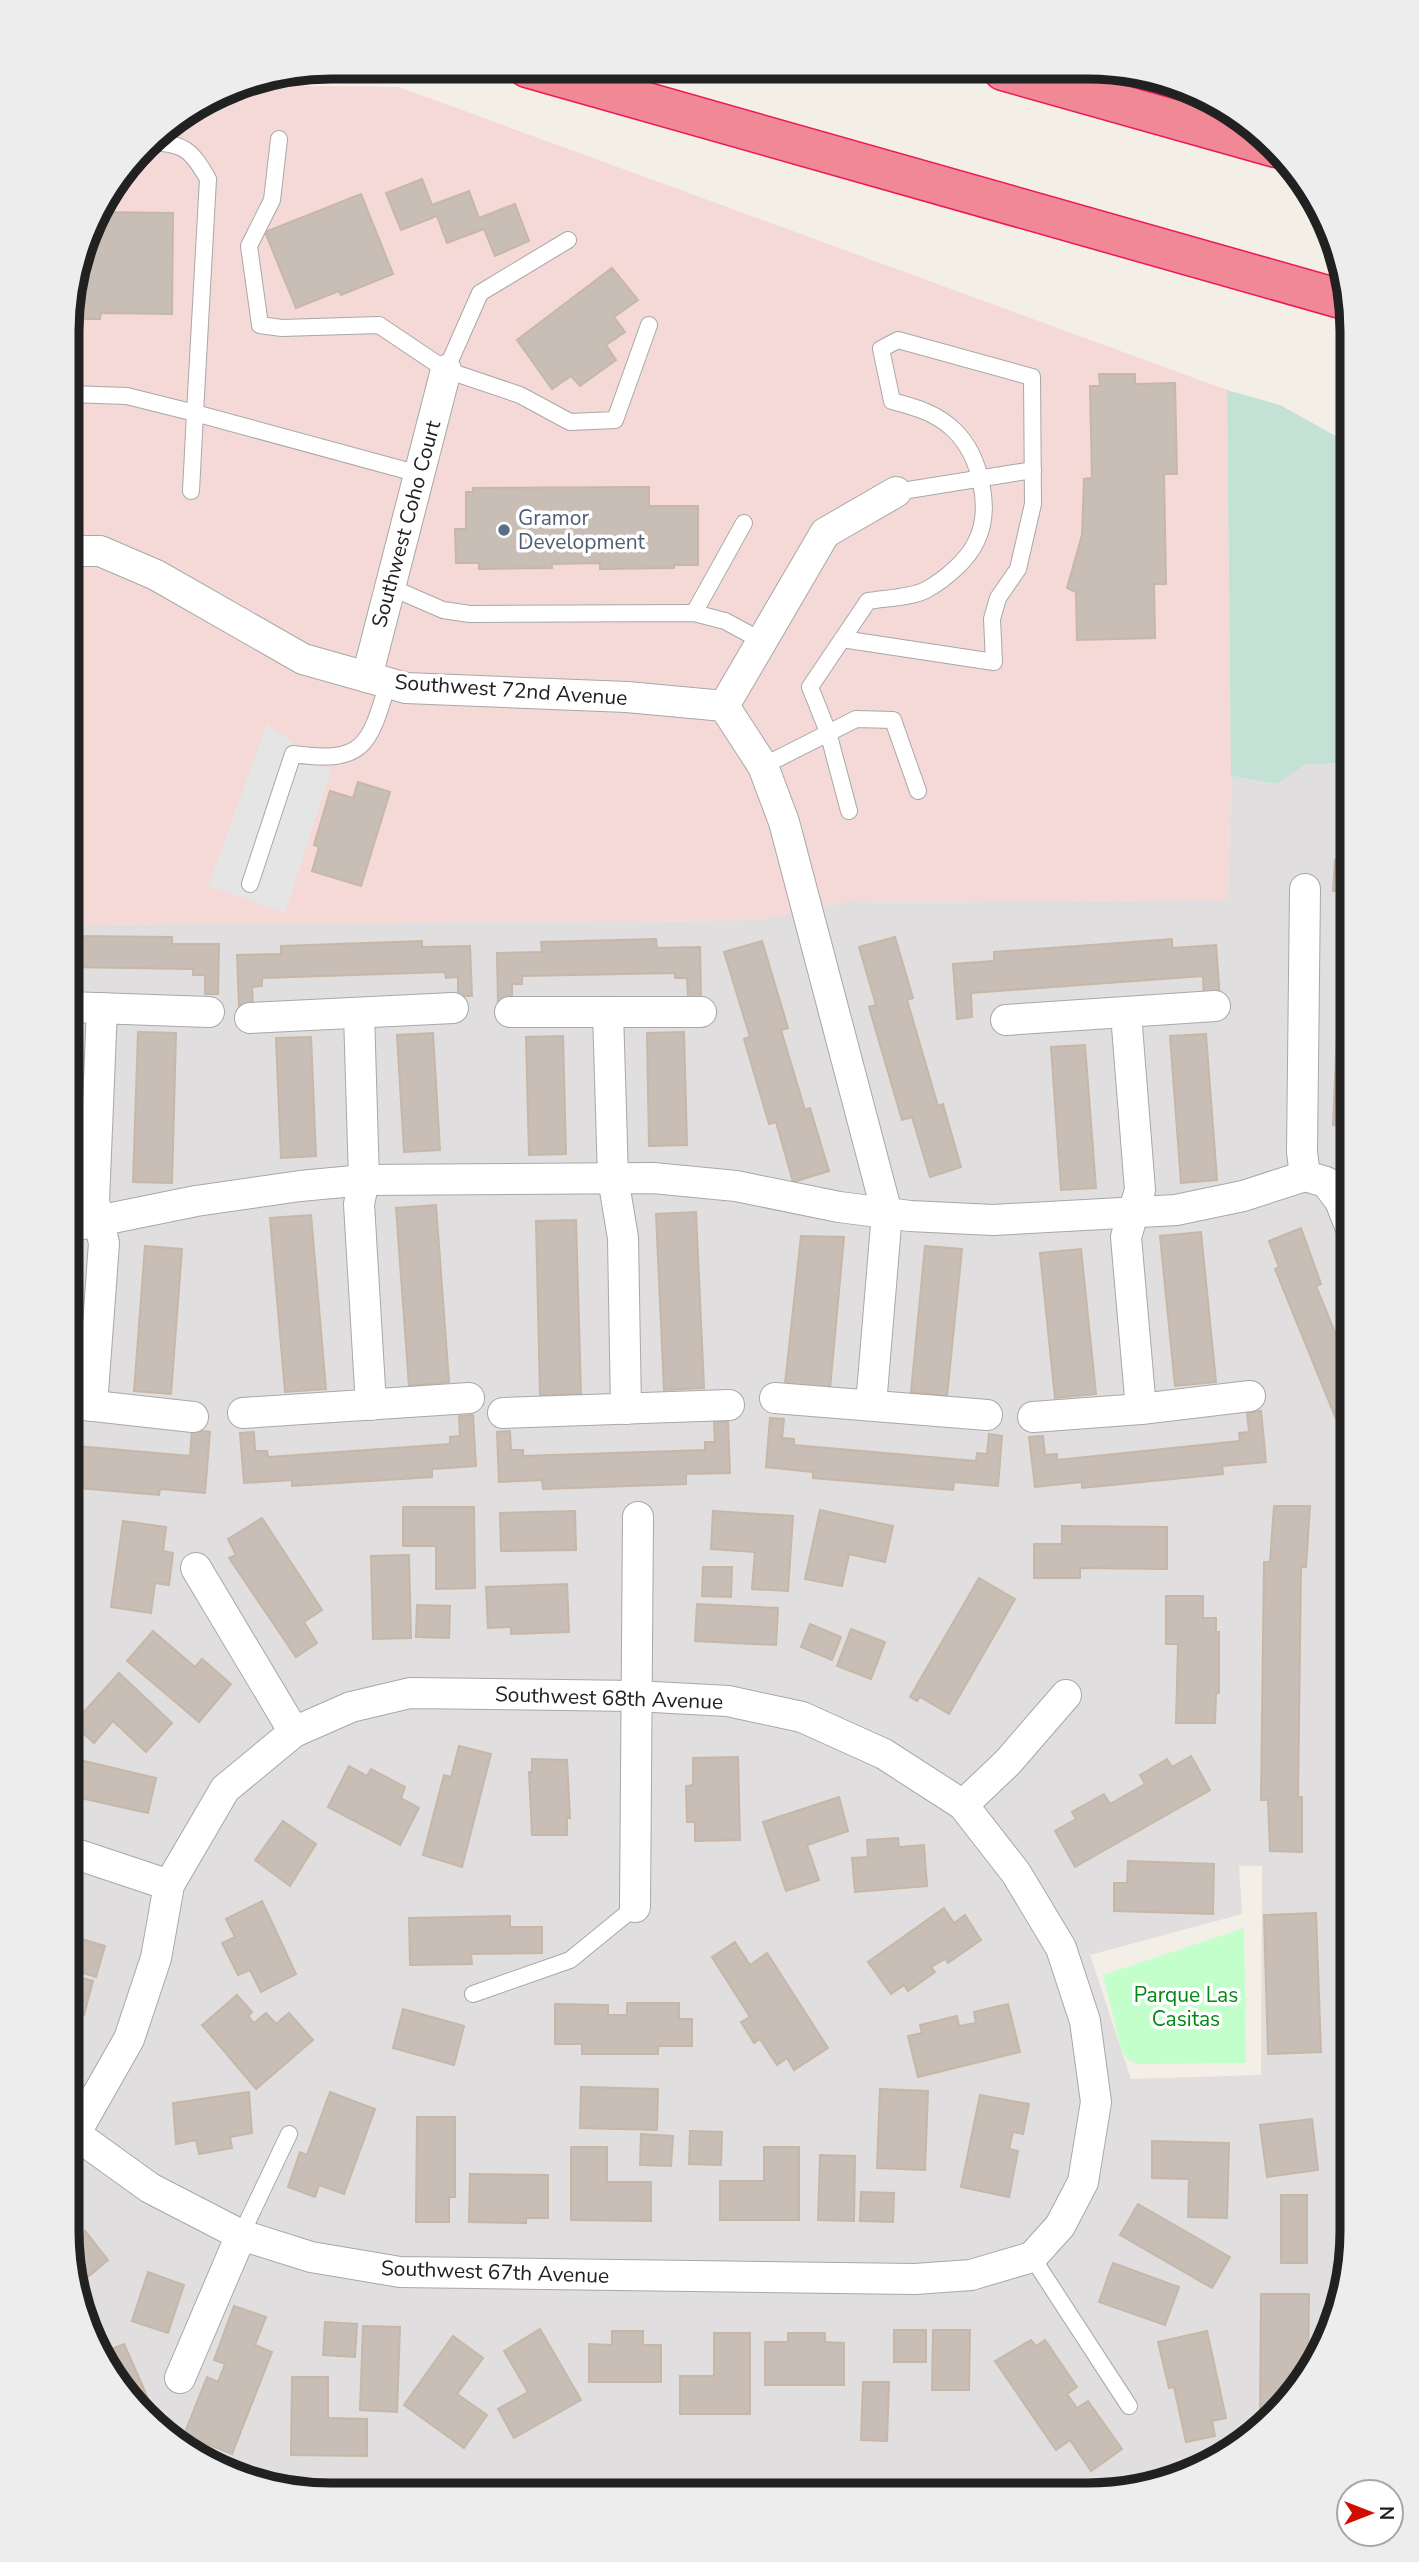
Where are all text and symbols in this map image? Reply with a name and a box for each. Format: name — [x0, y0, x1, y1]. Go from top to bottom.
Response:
street label: Southwest Coho Court — [365, 417, 447, 631]
place label: Gramor Development — [518, 504, 646, 556]
marker: Gramor Development — [496, 522, 512, 538]
street label: Southwest 72nd Avenue — [394, 668, 628, 712]
street label: Southwest 68th Avenue — [494, 1680, 724, 1716]
park label: Parque Las Casitas — [1134, 1981, 1238, 2033]
street label: Southwest 67th Avenue — [380, 2254, 610, 2290]
north arrow — [1335, 2478, 1405, 2548]
text: N — [1373, 2506, 1399, 2520]

